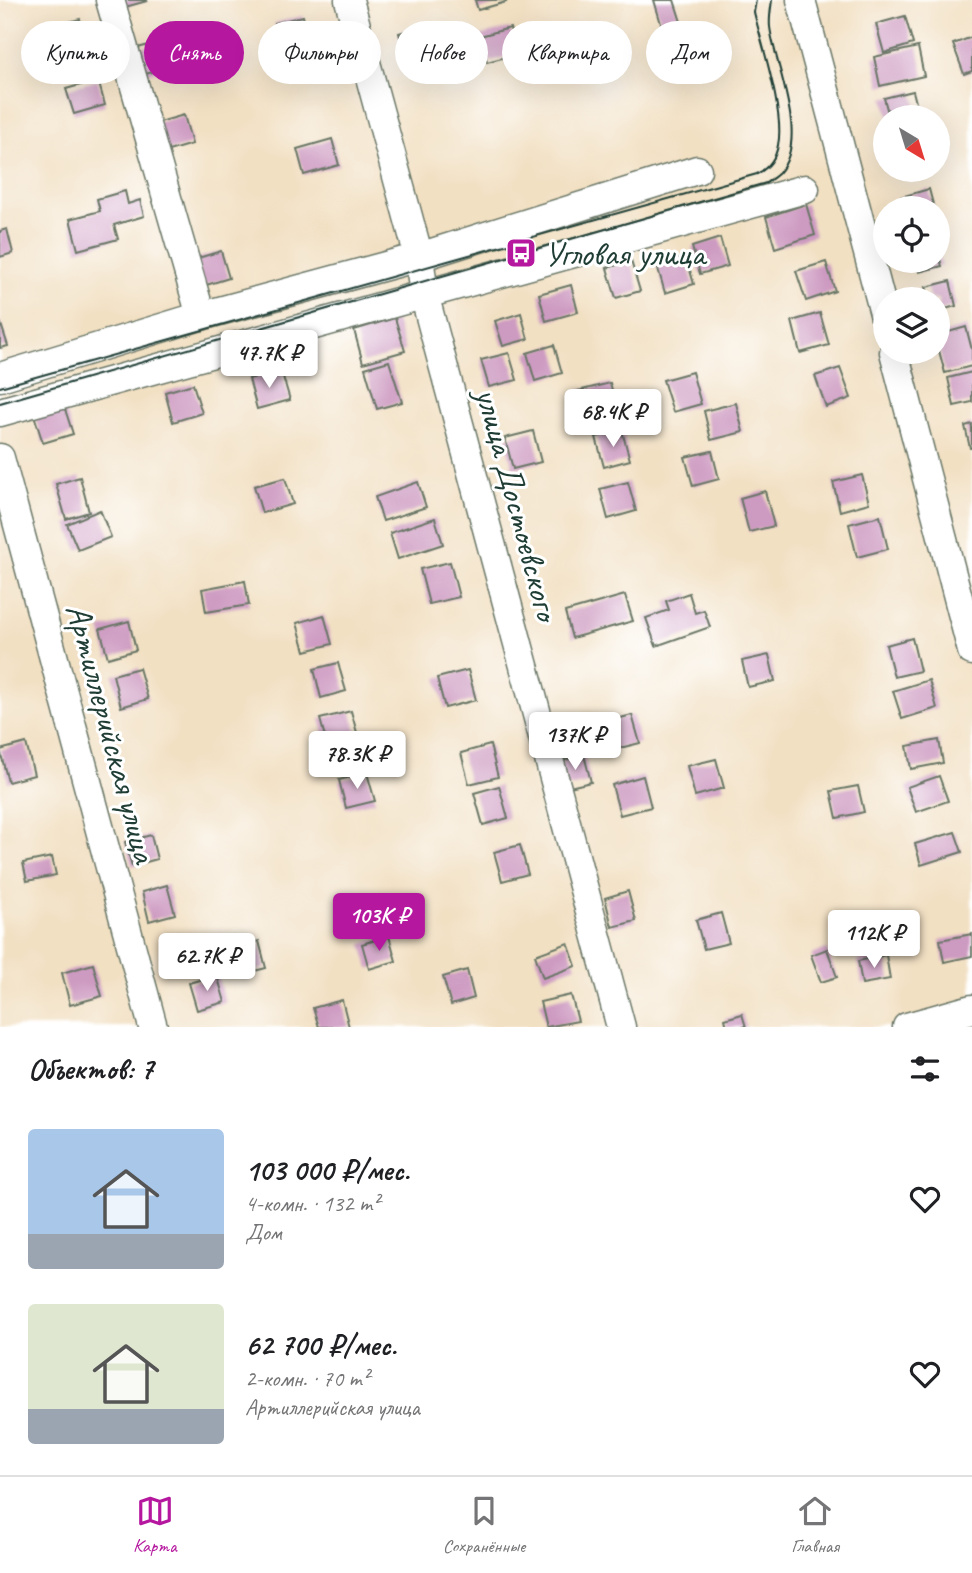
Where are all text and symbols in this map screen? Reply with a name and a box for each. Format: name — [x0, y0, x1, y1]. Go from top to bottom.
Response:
chip: Купить — [21, 21, 130, 84]
chip: Снять — [144, 21, 244, 84]
chip: Фильтры — [258, 21, 381, 84]
chip: Новое — [395, 21, 488, 84]
chip: Квартира — [502, 21, 632, 84]
chip: Дом — [646, 21, 732, 84]
north arrow — [873, 105, 950, 182]
map controls — [873, 105, 950, 364]
button: locate — [873, 196, 950, 273]
place label: Угловая улица — [544, 231, 707, 276]
bus stop icon: Угловая улица — [504, 236, 538, 270]
button: layers — [873, 287, 950, 364]
pin: 47.7K ₽ — [204, 330, 334, 390]
text: 47.7K ₽ — [237, 338, 301, 367]
street label: улица Достоевского — [464, 381, 571, 629]
pin: 68.4K ₽ — [548, 390, 678, 449]
text: 68.4K ₽ — [580, 397, 646, 426]
street label: Артиллерийская улица — [55, 599, 168, 869]
pin: 137K ₽ — [518, 712, 632, 772]
text: 137K ₽ — [545, 720, 605, 749]
pin: 78.3K ₽ — [292, 732, 422, 791]
text: 78.3K ₽ — [325, 739, 389, 768]
pin: 103K ₽ — [322, 894, 436, 953]
text: 103K ₽ — [349, 901, 409, 930]
pin: 112K ₽ — [817, 911, 931, 970]
text: 112K ₽ — [844, 918, 904, 947]
pin: 62.7K ₽ — [142, 934, 272, 993]
text: 62.7K ₽ — [174, 941, 240, 970]
text: Объектов: 7 — [28, 1050, 153, 1088]
icon: filters — [906, 1050, 944, 1088]
text: 103 000 ₽/мес. — [245, 1151, 410, 1189]
icon: home — [84, 1157, 168, 1241]
icon: heart — [906, 1180, 944, 1218]
text: 4-комн. · 132 m² — [245, 1189, 379, 1218]
text: Дом — [245, 1218, 282, 1247]
text: 62 700 ₽/мес. — [245, 1326, 397, 1364]
icon: home — [84, 1332, 168, 1416]
icon: heart — [906, 1355, 944, 1393]
text: 2-комн. · 70 m² — [245, 1364, 369, 1393]
text: Артиллерийская улица — [245, 1393, 420, 1422]
tab: Карта — [133, 1492, 177, 1558]
tab: Сохранённые — [443, 1492, 525, 1558]
tab: Главная — [791, 1492, 839, 1558]

